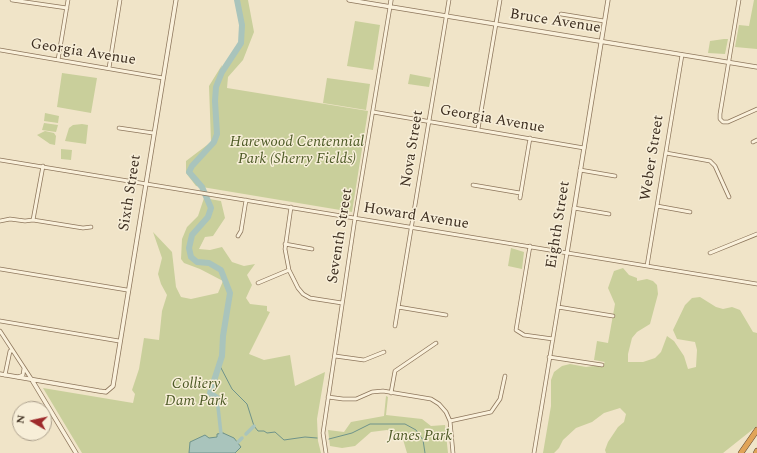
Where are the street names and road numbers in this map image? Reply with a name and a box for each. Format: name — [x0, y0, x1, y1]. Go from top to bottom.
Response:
street label: Bruce Avenue — [508, 6, 602, 38]
street label: Georgia Avenue — [29, 36, 137, 70]
street label: Georgia Avenue — [438, 102, 546, 138]
street label: Nova Street — [398, 109, 428, 189]
street label: Weber Street — [637, 114, 669, 202]
street label: Sixth Street — [116, 153, 146, 233]
street label: Eighth Street — [543, 180, 575, 270]
street label: Seventh Street — [325, 187, 357, 285]
street label: Howard Avenue — [362, 200, 470, 234]

